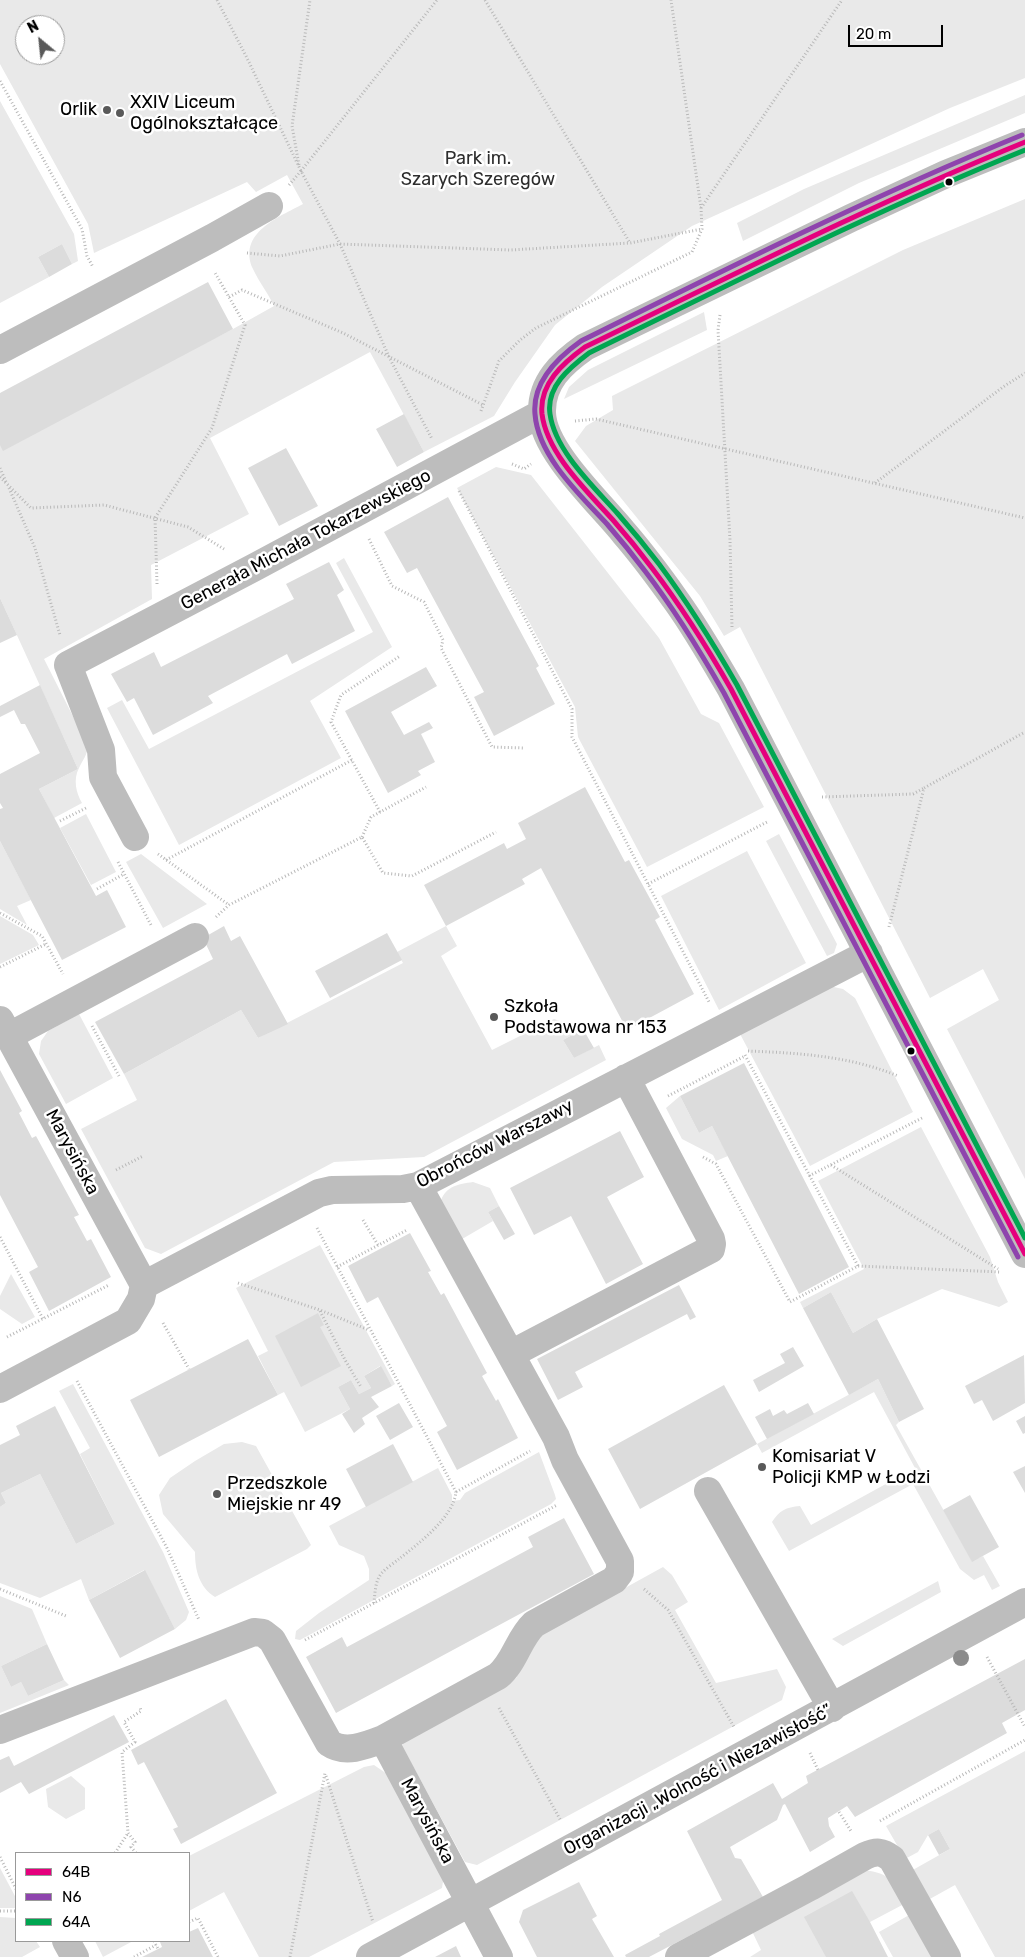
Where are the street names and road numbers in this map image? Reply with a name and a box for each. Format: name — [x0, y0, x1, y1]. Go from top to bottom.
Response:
street label: Generała Michała Tokarzewskiego — [177, 465, 435, 615]
street label: Obrońców Warszawy — [413, 1095, 577, 1193]
street label: Marysińska — [41, 1106, 103, 1198]
street label: Organizacji „Wolność i Niezawisłość” — [560, 1700, 836, 1860]
street label: Marysińska — [396, 1775, 458, 1867]

